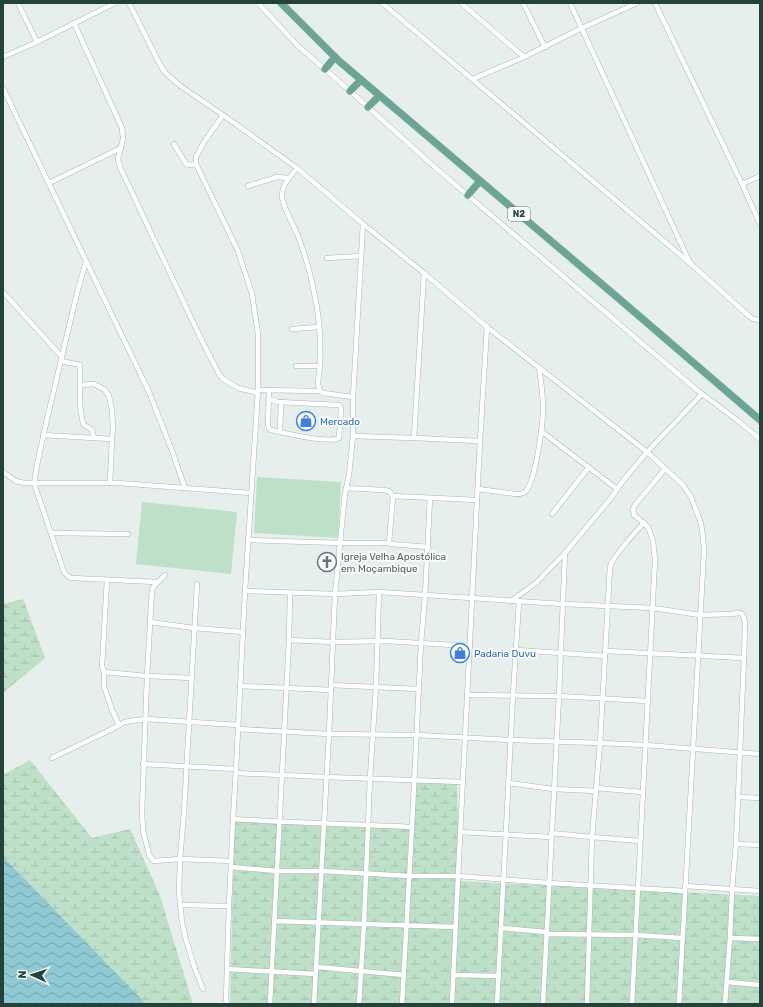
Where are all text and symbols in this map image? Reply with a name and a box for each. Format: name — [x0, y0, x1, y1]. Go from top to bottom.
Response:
road number: N2 — [508, 207, 530, 221]
shop icon: Mercado — [295, 410, 317, 432]
place label: Mercado — [320, 416, 360, 428]
church icon: Igreja Velha Apostólica em Moçambique — [316, 551, 338, 573]
place label: Igreja Velha Apostólica em Moçambique — [341, 551, 446, 575]
shop icon: Padaria Duvu — [449, 642, 471, 664]
place label: Padaria Duvu — [474, 648, 536, 660]
north arrow — [12, 955, 52, 995]
text: N — [16, 970, 29, 979]

